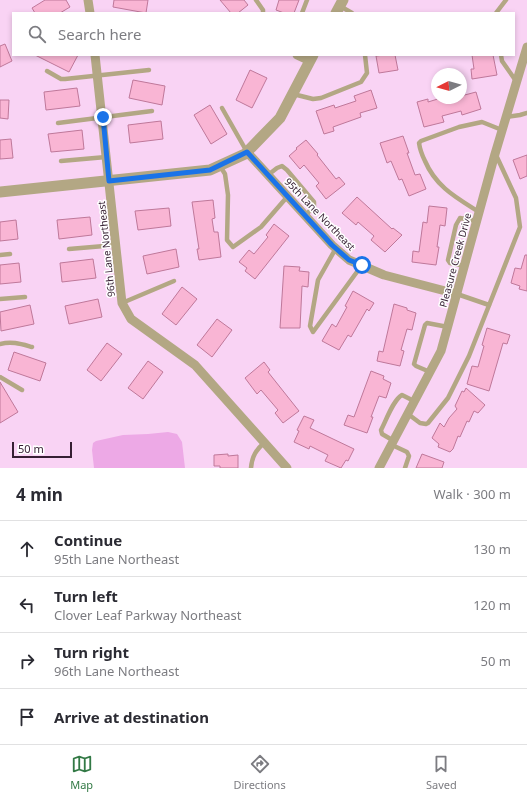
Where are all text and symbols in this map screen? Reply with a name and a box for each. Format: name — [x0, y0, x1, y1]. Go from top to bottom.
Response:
search box — [12, 12, 515, 56]
icon: search — [26, 23, 48, 45]
text: Search here — [58, 24, 141, 44]
north arrow — [431, 68, 467, 104]
route end — [94, 108, 112, 126]
street label: 95th Lane Northeast — [282, 174, 359, 254]
street label: 96th Lane Northeast — [94, 200, 118, 298]
street label: Pleasure Creek Drive — [436, 211, 474, 309]
route start — [353, 256, 371, 274]
scale bar — [12, 440, 72, 459]
text: 50 m — [18, 441, 44, 456]
text: 4 min — [16, 483, 63, 506]
text: Walk · 300 m — [433, 485, 511, 503]
text: Continue — [54, 530, 122, 550]
icon: ahead — [16, 538, 38, 560]
text: 130 m — [473, 540, 511, 558]
text: 95th Lane Northeast — [54, 550, 179, 568]
text: Turn left — [54, 586, 118, 606]
icon: left — [16, 594, 38, 616]
text: 120 m — [473, 596, 511, 614]
text: Clover Leaf Parkway Northeast — [54, 606, 242, 624]
text: Turn right — [54, 642, 129, 662]
icon: right — [16, 650, 38, 672]
text: 50 m — [481, 652, 511, 670]
text: 96th Lane Northeast — [54, 662, 179, 680]
icon: arrive — [16, 706, 38, 728]
text: Arrive at destination — [54, 707, 209, 727]
tab: Map — [70, 753, 93, 792]
tab: Directions — [233, 753, 286, 792]
tab: Saved — [426, 753, 457, 792]

